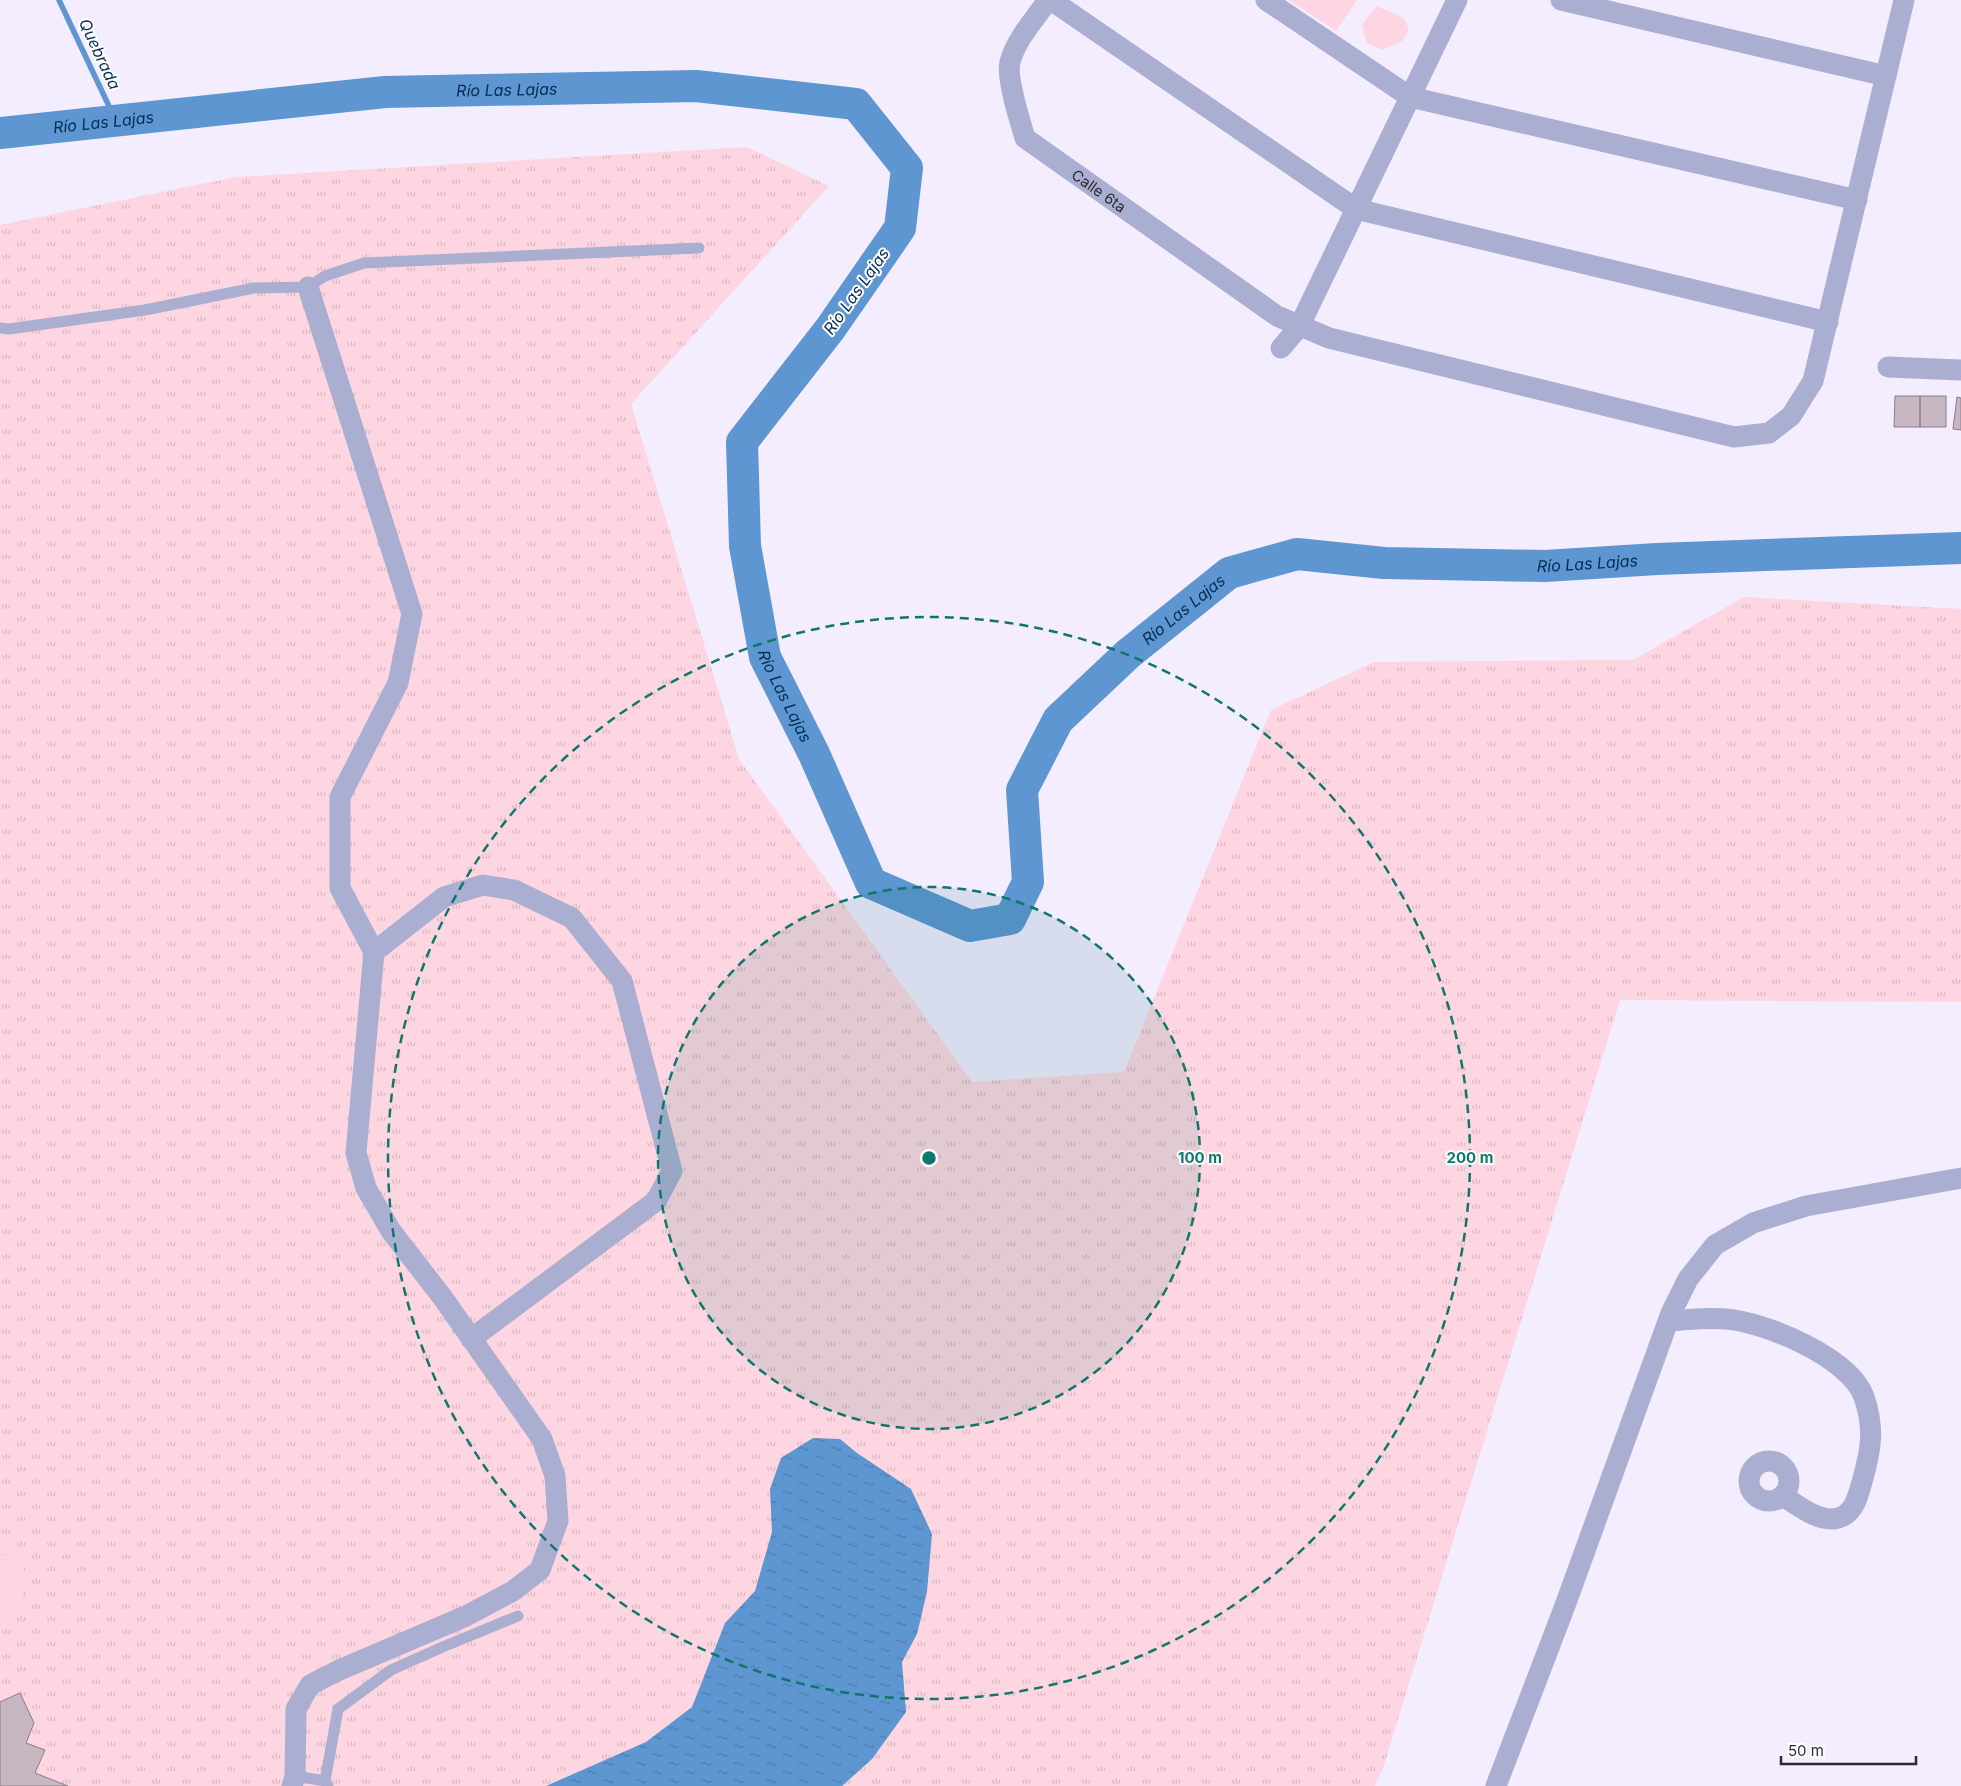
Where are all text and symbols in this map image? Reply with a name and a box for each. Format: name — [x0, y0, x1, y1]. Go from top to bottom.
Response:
water label: Quebrada — [75, 15, 125, 93]
water label: Río Las Lajas — [456, 79, 558, 101]
water label: Río Las Lajas — [52, 107, 155, 137]
street label: Calle 6ta — [1068, 165, 1130, 216]
water label: Río Las Lajas — [819, 244, 893, 338]
water label: Río Las Lajas — [1537, 550, 1639, 576]
water label: Río Las Lajas — [1138, 570, 1229, 649]
water label: Río Las Lajas — [754, 648, 816, 746]
text: 100 m — [1178, 1148, 1222, 1167]
text: 200 m — [1447, 1148, 1493, 1167]
centre of rings — [920, 1149, 938, 1167]
scale bar — [1781, 1734, 1916, 1766]
text: 50 m — [1788, 1741, 1824, 1760]

